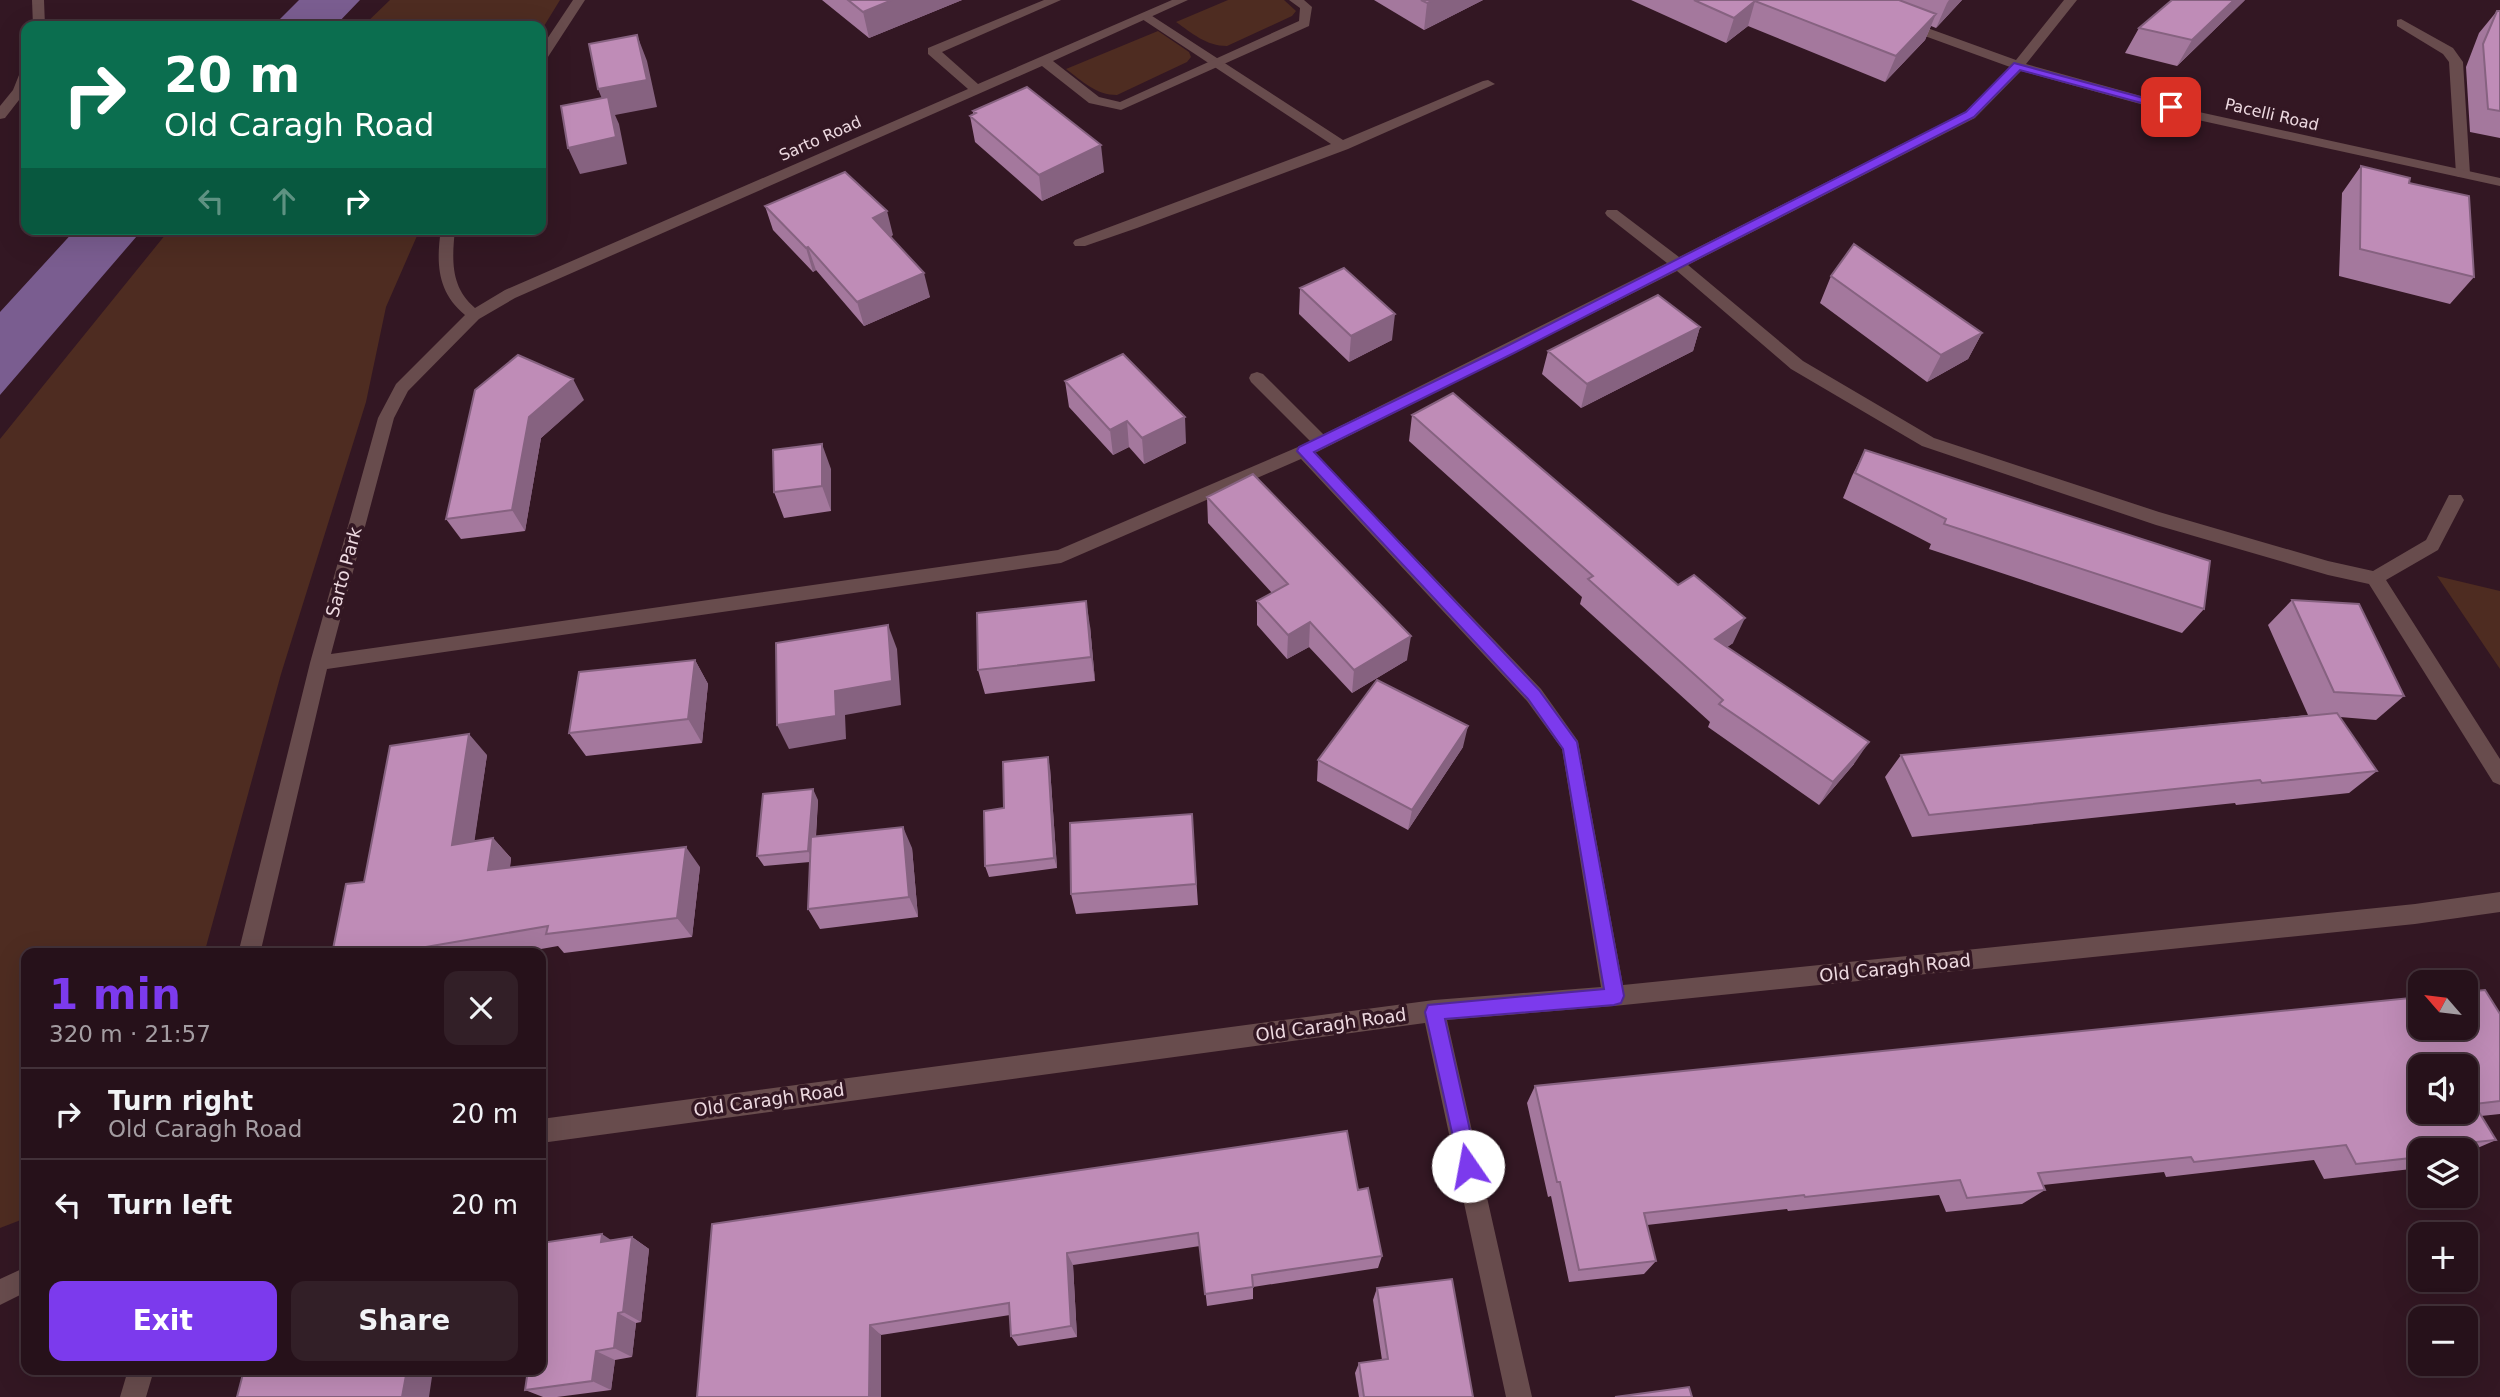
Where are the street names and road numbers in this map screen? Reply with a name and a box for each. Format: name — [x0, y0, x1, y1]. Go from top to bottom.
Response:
street label: Pacelli Road — [2223, 94, 2321, 135]
street label: Sarto Road — [776, 112, 864, 165]
street label: Sarto Park — [321, 524, 366, 619]
street label: Old Caragh Road — [1818, 949, 1972, 986]
street label: Old Caragh Road — [1254, 1004, 1408, 1045]
street label: Old Caragh Road — [692, 1079, 846, 1120]

